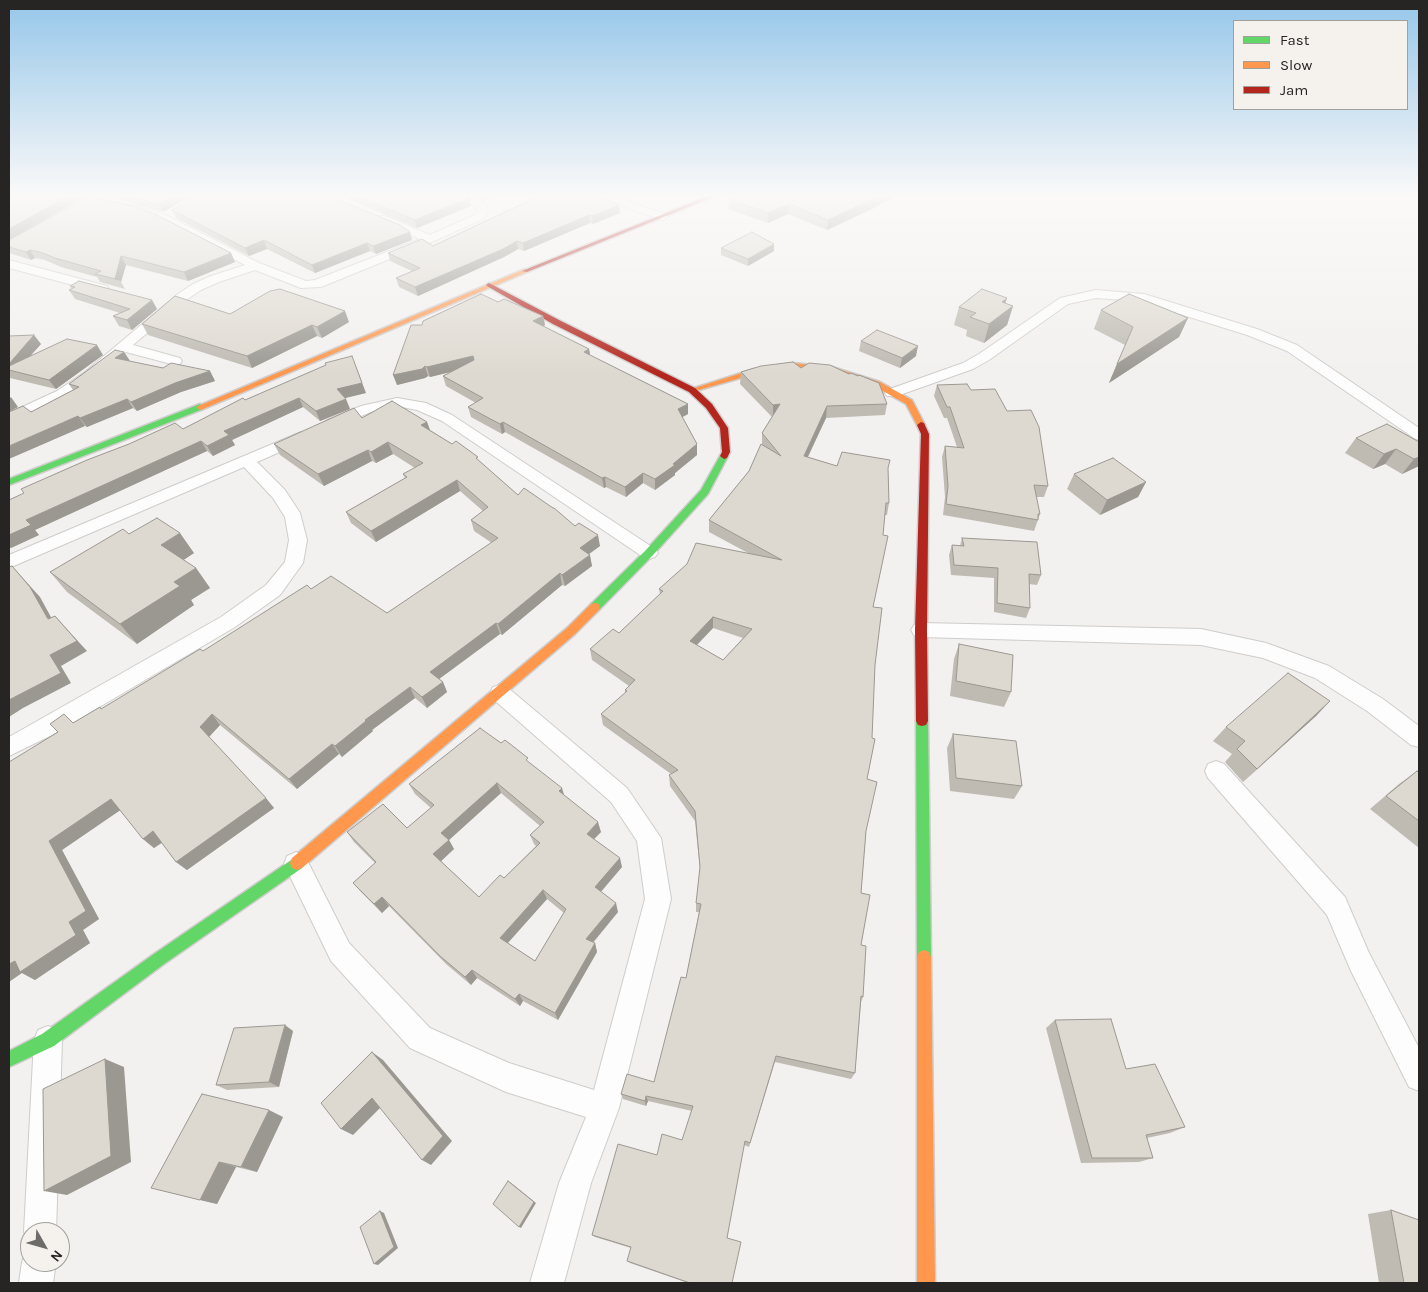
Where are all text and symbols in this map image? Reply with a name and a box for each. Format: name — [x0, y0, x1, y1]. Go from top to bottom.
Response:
legend — [1233, 20, 1408, 110]
text: Fast — [1280, 31, 1309, 49]
text: Slow — [1280, 56, 1312, 74]
text: Jam — [1280, 81, 1308, 99]
north arrow — [20, 1222, 70, 1272]
text: N — [47, 1247, 66, 1265]

